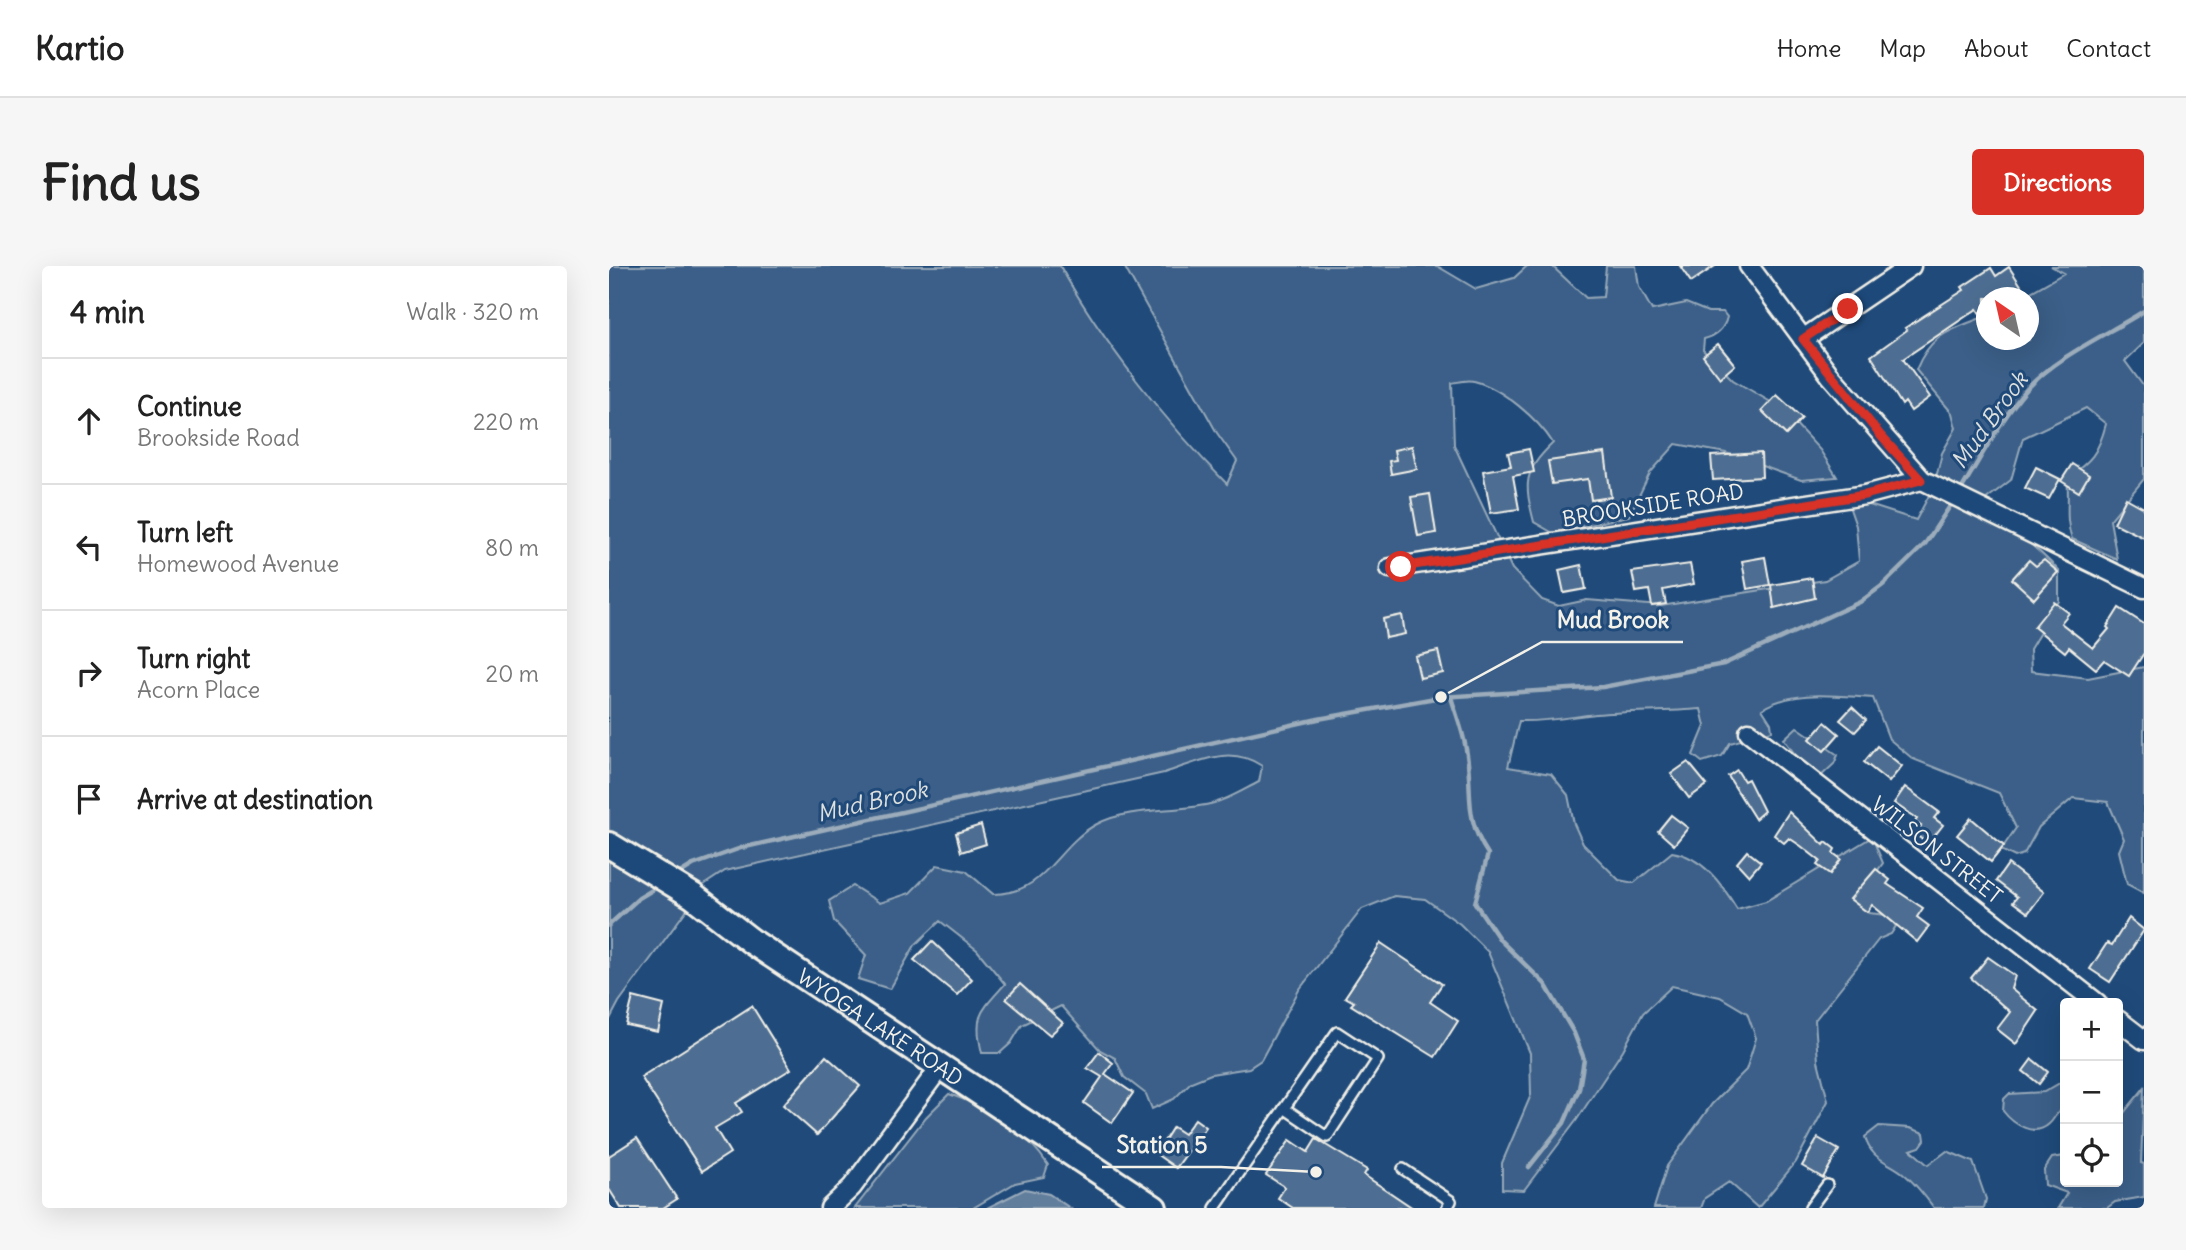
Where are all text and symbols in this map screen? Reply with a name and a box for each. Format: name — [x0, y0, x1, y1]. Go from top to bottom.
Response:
text: Kartio — [35, 27, 125, 69]
text: Home — [1777, 33, 1841, 63]
text: Map — [1879, 33, 1926, 63]
text: About — [1964, 33, 2028, 63]
text: Contact — [2066, 33, 2151, 63]
button: Directions — [1972, 149, 2144, 215]
text: Find us — [42, 152, 200, 213]
north arrow — [1976, 287, 2039, 350]
text: 4 min — [70, 293, 145, 331]
route end — [1832, 293, 1863, 324]
text: Walk · 320 m — [406, 297, 539, 326]
water label: Mud Brook — [1944, 365, 2035, 474]
text: Continue — [137, 390, 242, 423]
icon: ahead — [70, 402, 108, 440]
text: 220 m — [473, 407, 539, 436]
text: Brookside Road — [137, 423, 300, 452]
street label: BROOKSIDE ROAD — [1560, 477, 1746, 533]
text: Turn left — [137, 516, 233, 549]
icon: left — [70, 528, 108, 566]
text: 80 m — [485, 533, 539, 562]
text: Homewood Avenue — [137, 549, 339, 578]
route start — [1385, 551, 1416, 582]
callout: Mud Brook — [1542, 598, 1683, 642]
text: Mud Brook — [1557, 605, 1670, 634]
text: Turn right — [137, 642, 250, 675]
icon: right — [70, 654, 108, 692]
text: 20 m — [486, 659, 539, 688]
text: Acorn Place — [137, 675, 260, 704]
water label: Mud Brook — [814, 774, 931, 828]
icon: arrive — [70, 780, 108, 818]
text: Arrive at destination — [137, 783, 373, 816]
street label: WILSON STREET — [1866, 791, 2008, 909]
street label: WYOGA LAKE ROAD — [792, 962, 969, 1091]
map controls — [2060, 998, 2123, 1187]
button: + — [2060, 998, 2123, 1061]
button: − — [2060, 1061, 2123, 1124]
callout: Station 5 — [1102, 1123, 1221, 1167]
button: locate — [2060, 1124, 2123, 1187]
text: Station 5 — [1116, 1130, 1208, 1159]

